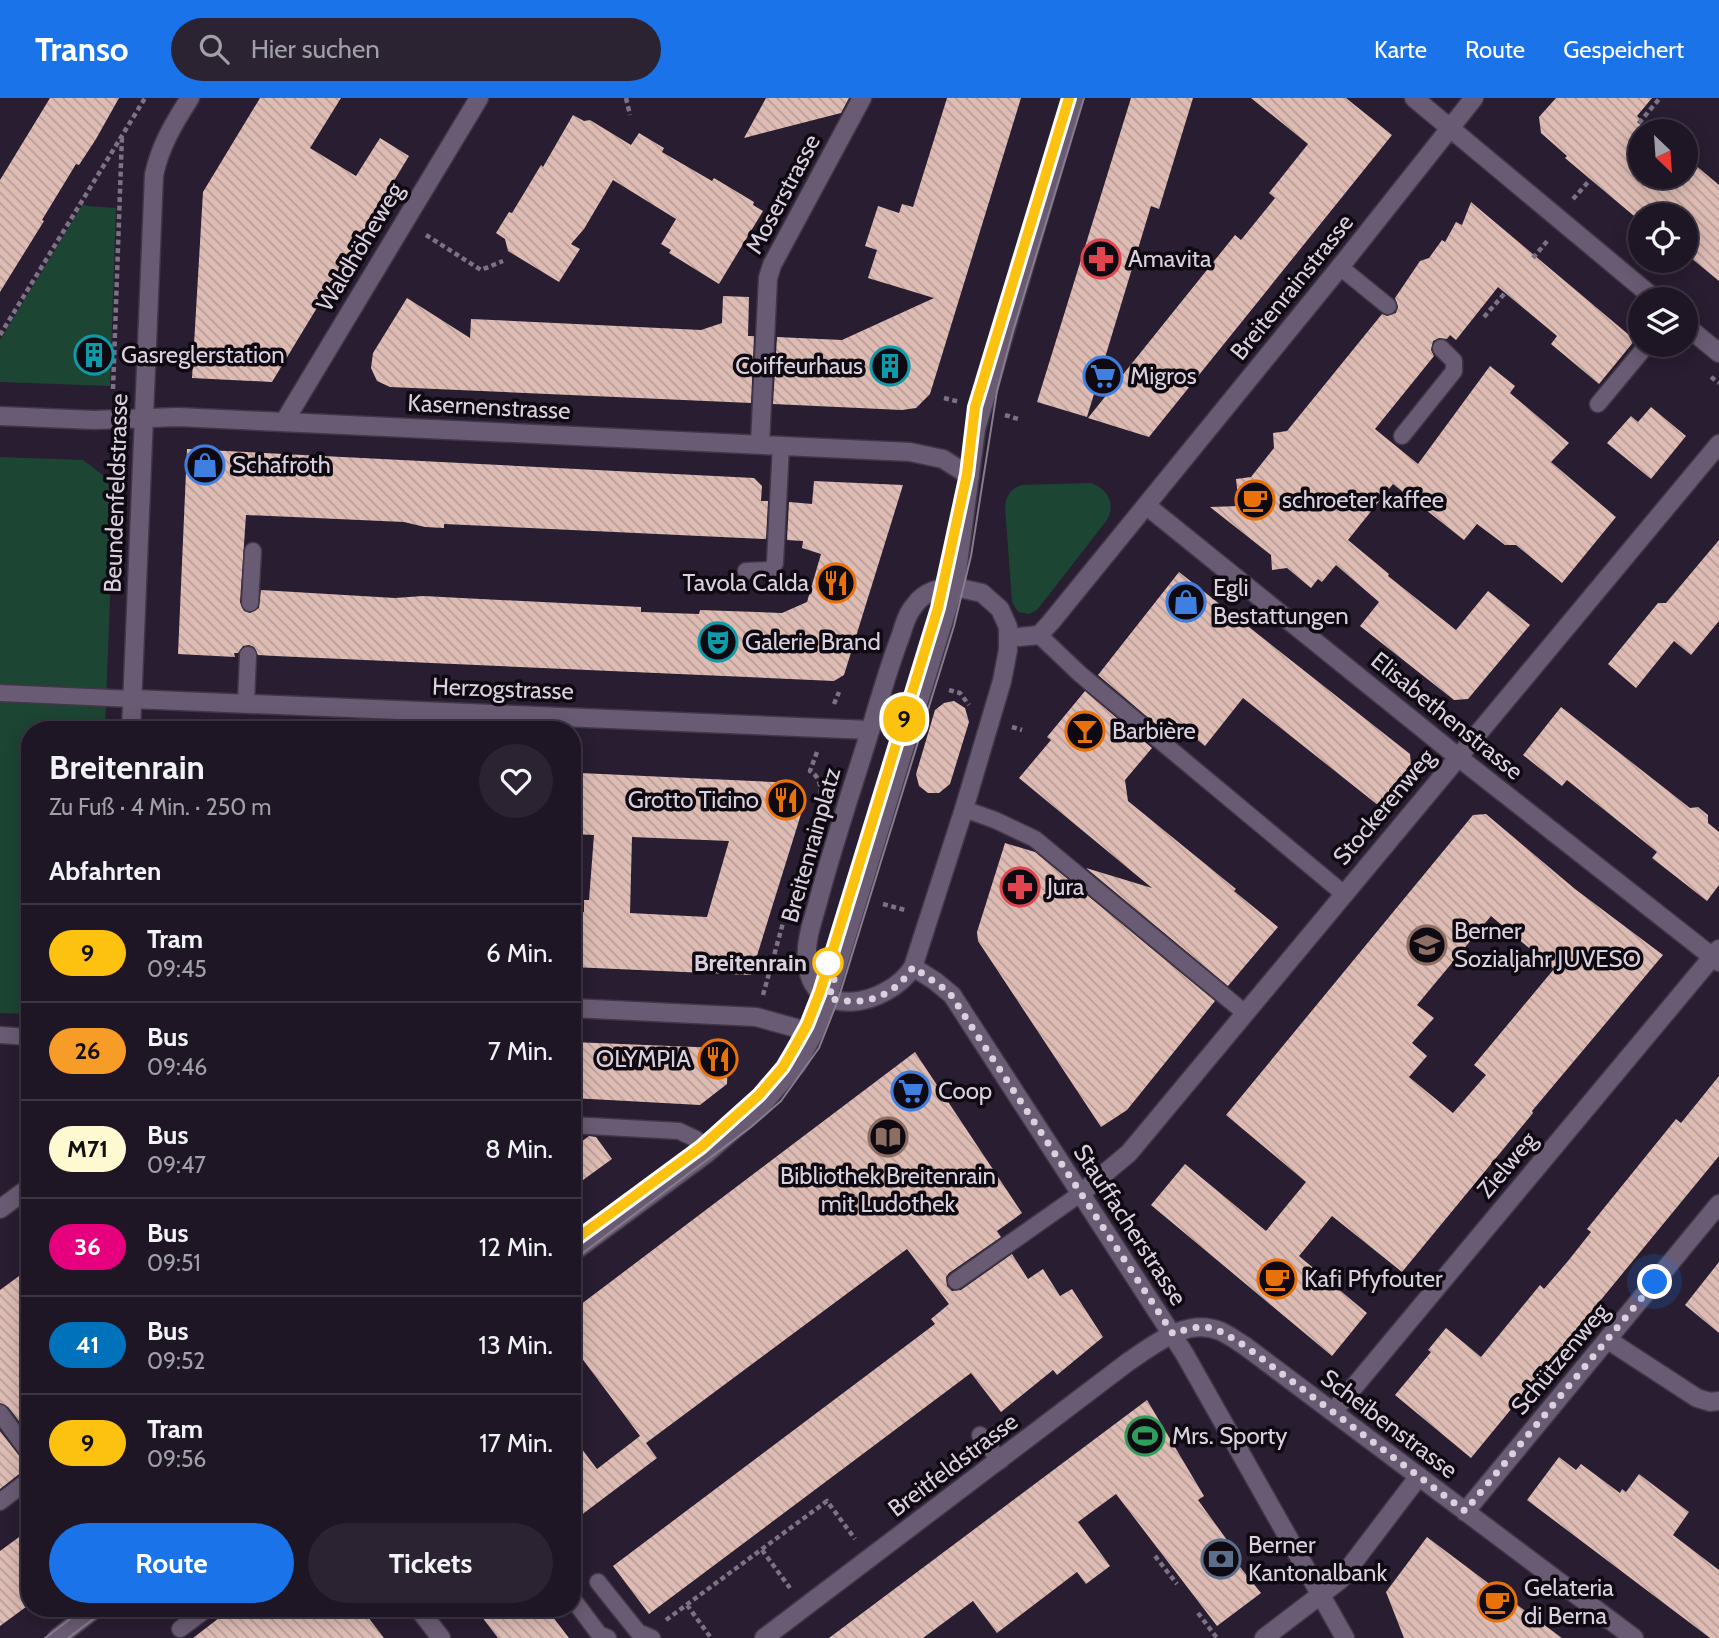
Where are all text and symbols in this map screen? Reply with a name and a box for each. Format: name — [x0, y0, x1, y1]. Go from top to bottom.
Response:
search box — [171, 18, 661, 81]
text: Transo — [35, 29, 129, 69]
icon: search — [195, 30, 233, 68]
text: Hier suchen — [251, 33, 380, 65]
text: Karte — [1374, 35, 1427, 64]
text: Route — [1465, 35, 1525, 64]
text: Gespeichert — [1563, 35, 1684, 64]
north arrow — [1628, 119, 1698, 189]
map controls — [1628, 119, 1698, 357]
street label: Moserstrasse — [739, 129, 826, 259]
street label: Waldhöheweg — [310, 176, 410, 316]
button: locate — [1628, 203, 1698, 273]
street label: Breitenrainstrasse — [1224, 208, 1359, 365]
pharmacy icon: Amavita — [1080, 238, 1122, 280]
place label: Amavita — [1128, 244, 1212, 273]
button: layers — [1628, 287, 1698, 357]
building icon: Gasreglerstation — [73, 334, 115, 376]
place label: Gasreglerstation — [121, 340, 285, 369]
building icon: Coiffeurhaus — [869, 345, 911, 387]
place label: Coiffeurhaus — [735, 351, 863, 380]
supermarket icon: Migros — [1082, 355, 1124, 397]
place label: Migros — [1130, 361, 1197, 390]
street label: Kasernenstrasse — [407, 388, 571, 425]
street label: Beundenfeldstrasse — [98, 393, 133, 593]
shop icon: Schafroth — [184, 444, 226, 486]
place label: Schafroth — [232, 450, 331, 479]
cafe icon: schroeter kaffee — [1234, 479, 1276, 521]
place label: schroeter kaffee — [1282, 485, 1444, 514]
restaurant icon: Tavola Calda — [815, 562, 857, 604]
place label: Tavola Calda — [683, 568, 809, 597]
place label: Egli Bestattungen — [1213, 573, 1349, 630]
shop icon: Egli Bestattungen — [1165, 581, 1207, 623]
theatre icon: Galerie Brand — [697, 621, 739, 663]
place label: Galerie Brand — [745, 627, 881, 656]
street label: Elisabethenstrasse — [1366, 645, 1529, 786]
street label: Herzogstrasse — [432, 672, 574, 705]
line badge: 9 — [881, 696, 927, 742]
text: 9 — [897, 704, 911, 733]
bar icon: Barbière — [1064, 710, 1106, 752]
place label: Barbière — [1112, 716, 1196, 745]
street label: Stockerenweg — [1327, 742, 1441, 871]
button: heart — [479, 744, 553, 818]
text: Breitenrain — [49, 747, 205, 787]
street label: Breitenrainplatz — [775, 764, 846, 926]
restaurant icon: Grotto Ticino — [765, 779, 807, 821]
place label: Grotto Ticino — [628, 785, 759, 814]
text: Zu Fuß · 4 Min. · 250 m — [49, 793, 272, 821]
text: Abfahrten — [49, 855, 161, 887]
pharmacy icon: Jura — [999, 866, 1041, 908]
place label: Jura — [1046, 872, 1085, 901]
place label: Berner Sozialjahr JUVESO — [1454, 916, 1641, 973]
text: Tram — [147, 923, 203, 955]
school or university icon: Berner Sozialjahr JUVESO — [1406, 924, 1448, 966]
text: 6 Min. — [486, 937, 553, 969]
text: 9 — [81, 938, 94, 967]
place label: Breitenrain — [694, 948, 807, 977]
marker: Breitenrain — [813, 948, 843, 978]
text: 09:45 — [147, 955, 207, 983]
text: Bus — [147, 1021, 188, 1053]
text: 7 Min. — [488, 1035, 553, 1067]
text: 26 — [74, 1036, 101, 1065]
restaurant icon: OLYMPIA — [697, 1038, 739, 1080]
place label: OLYMPIA — [596, 1044, 691, 1073]
text: 09:46 — [147, 1053, 207, 1081]
supermarket icon: Coop — [890, 1070, 932, 1112]
place label: Coop — [938, 1076, 992, 1105]
library icon: Bibliothek Breitenrain mit Ludothek — [867, 1116, 909, 1158]
text: Bus — [147, 1119, 188, 1151]
street label: Zielweg — [1471, 1125, 1543, 1204]
text: 8 Min. — [485, 1133, 553, 1165]
text: M71 — [67, 1134, 108, 1163]
street label: Stauffacherstrasse — [1068, 1139, 1193, 1311]
text: 09:47 — [147, 1151, 206, 1179]
place label: Bibliothek Breitenrain mit Ludothek — [780, 1161, 996, 1218]
text: Bus — [147, 1217, 188, 1249]
text: 12 Min. — [479, 1231, 553, 1263]
text: 36 — [74, 1232, 101, 1261]
text: 09:51 — [147, 1249, 201, 1277]
cafe icon: Kafi Pfyfouter — [1256, 1258, 1298, 1300]
place label: Kafi Pfyfouter — [1304, 1264, 1443, 1293]
your location — [1637, 1264, 1672, 1299]
street label: Schützenweg — [1505, 1296, 1615, 1420]
text: Bus — [147, 1315, 188, 1347]
text: 13 Min. — [478, 1329, 553, 1361]
text: 41 — [76, 1330, 99, 1359]
text: 09:52 — [147, 1347, 205, 1375]
street label: Scheibenstrasse — [1315, 1363, 1463, 1484]
street label: Breitfeldstrasse — [882, 1406, 1023, 1523]
text: Tram — [147, 1413, 203, 1445]
sports icon: Mrs. Sporty — [1124, 1415, 1166, 1457]
place label: Mrs. Sporty — [1172, 1421, 1287, 1450]
text: 17 Min. — [479, 1427, 553, 1459]
text: 9 — [81, 1428, 94, 1457]
text: 09:56 — [147, 1445, 206, 1473]
button: Route — [49, 1523, 294, 1603]
button: Tickets — [308, 1523, 553, 1603]
place label: Berner Kantonalbank — [1248, 1530, 1387, 1587]
bank icon: Berner Kantonalbank — [1200, 1538, 1242, 1580]
place label: Gelateria di Berna — [1524, 1573, 1614, 1630]
cafe icon: Gelateria di Berna — [1476, 1581, 1518, 1623]

